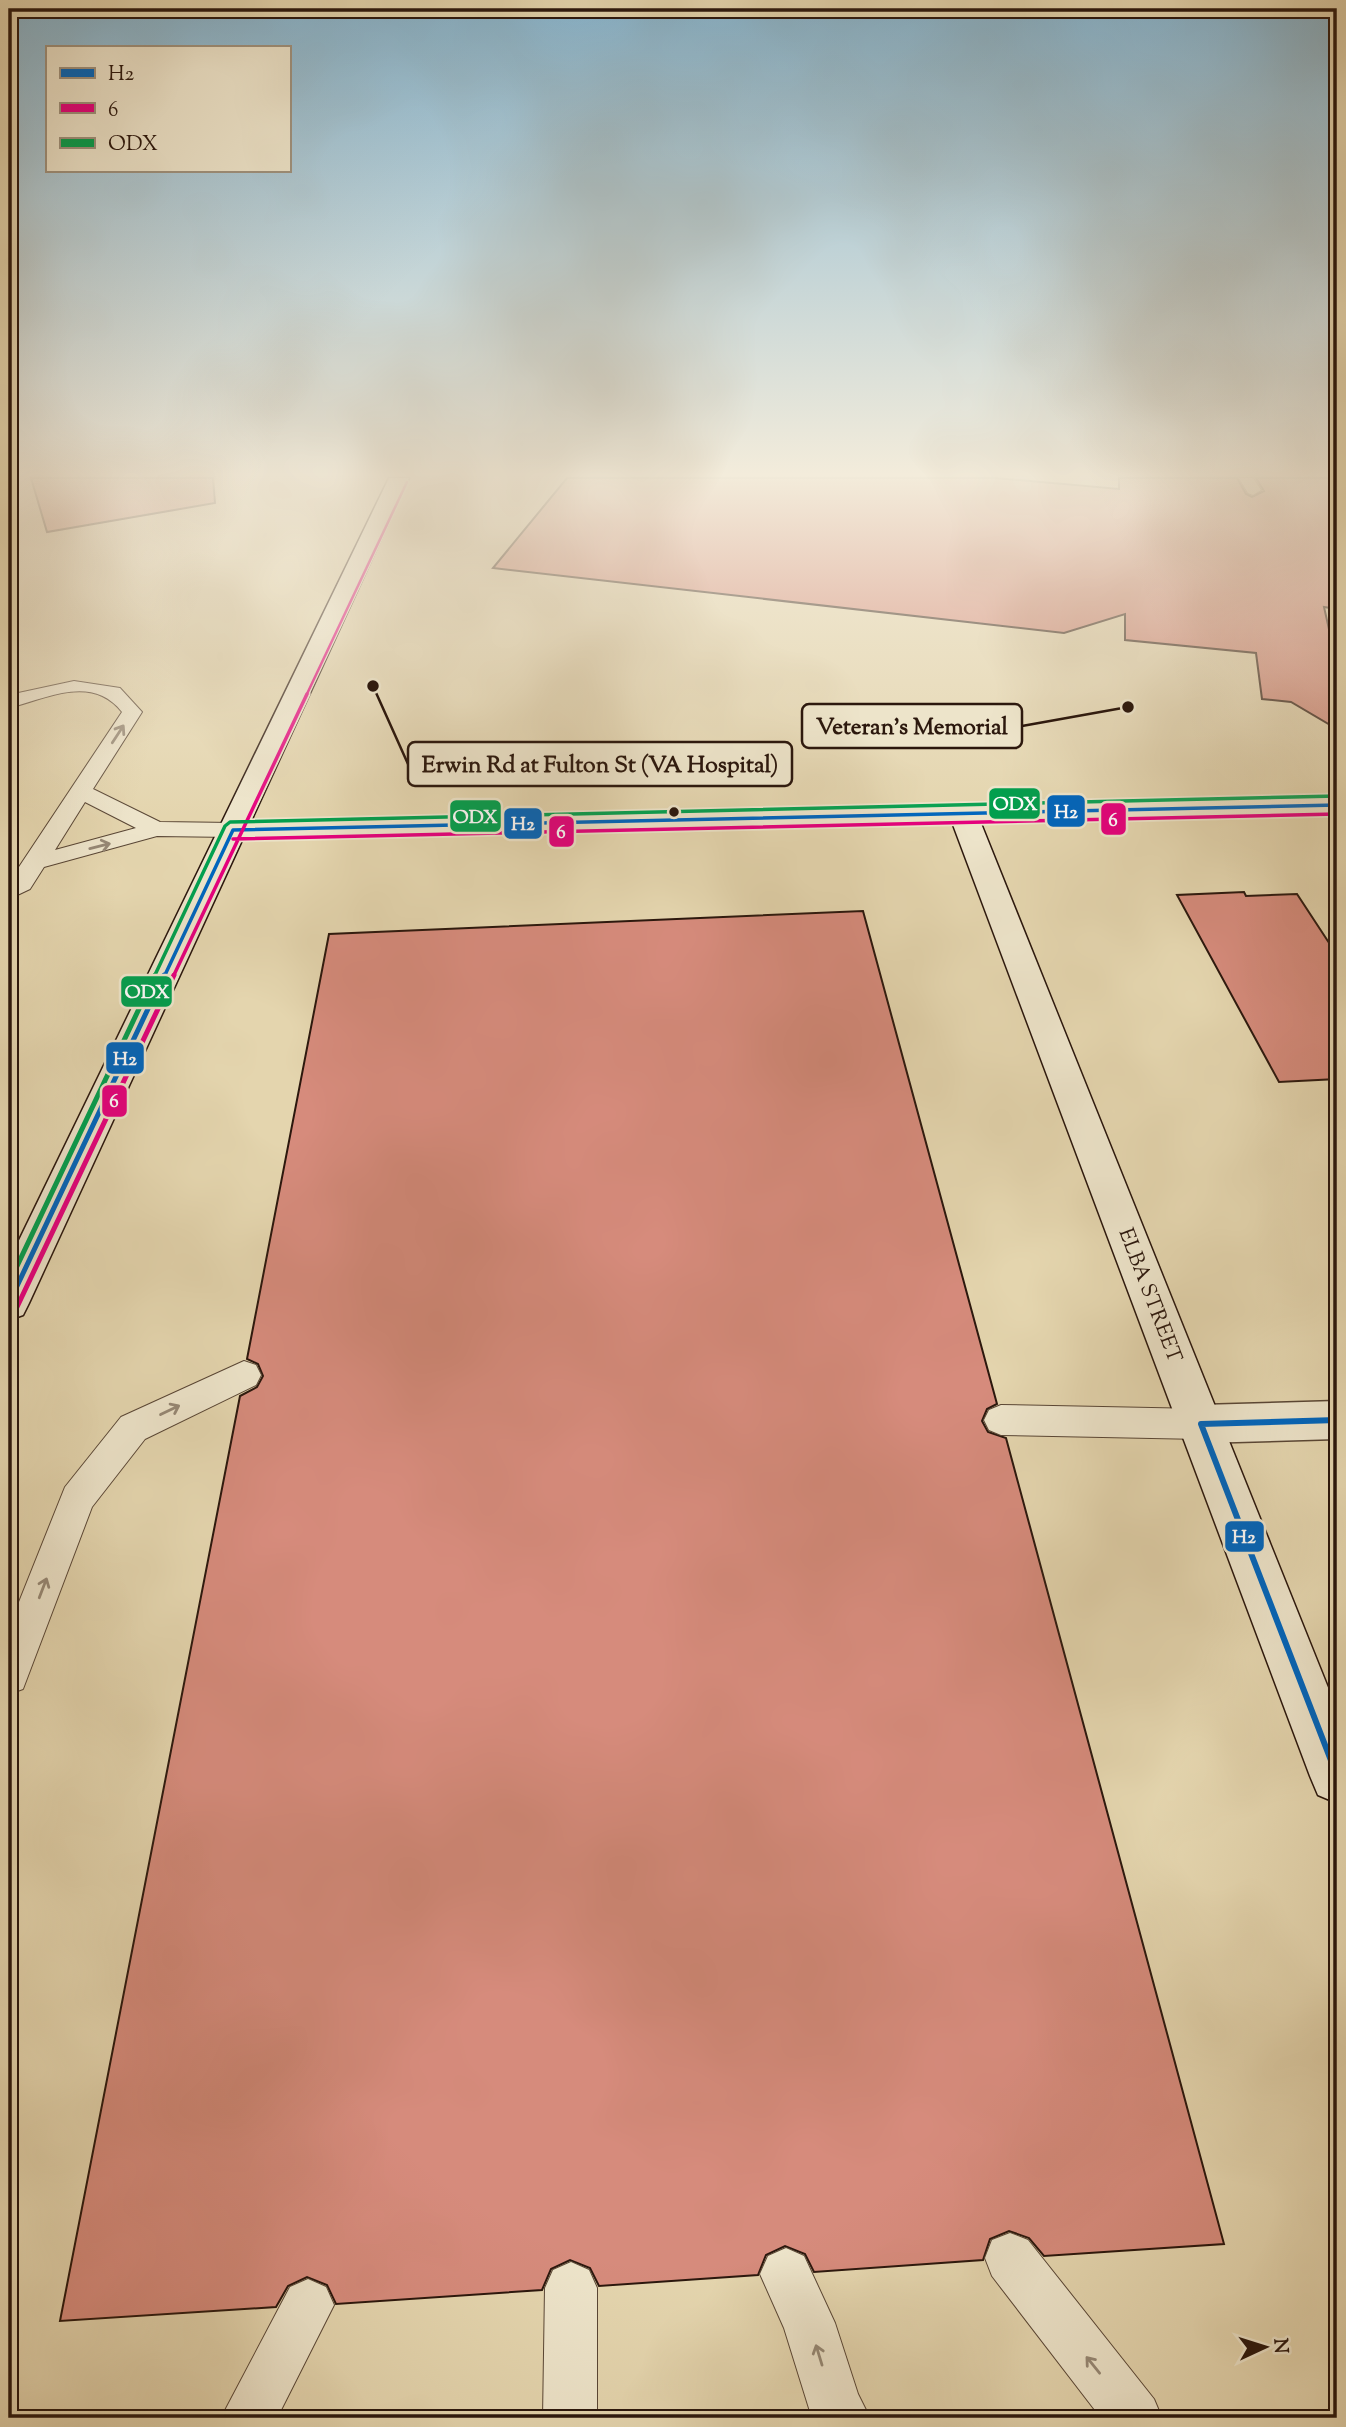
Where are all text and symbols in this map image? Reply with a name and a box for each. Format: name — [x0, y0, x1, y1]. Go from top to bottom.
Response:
legend — [46, 46, 290, 172]
text: H2 — [108, 60, 135, 90]
text: 6 — [108, 96, 118, 126]
text: ODX — [108, 130, 158, 160]
callout: Veteran's Memorial — [802, 704, 1022, 748]
text: Veteran's Memorial — [816, 712, 1009, 745]
one-way arrow — [111, 725, 125, 745]
callout: Erwin Rd at Fulton St (VA Hospital) — [408, 742, 792, 786]
text: Erwin Rd at Fulton St (VA Hospital) — [422, 750, 778, 783]
line badge: ODX — [988, 787, 1041, 820]
text: ODX — [993, 792, 1038, 819]
line badge: H2 — [1046, 794, 1086, 828]
line badge: ODX — [449, 799, 502, 833]
text: H2 — [1054, 800, 1078, 827]
line badge: 6 — [1100, 802, 1127, 836]
text: ODX — [453, 805, 498, 832]
unlabelled marker — [667, 805, 681, 819]
line badge: H2 — [503, 807, 543, 840]
text: 6 — [1108, 808, 1118, 835]
text: H2 — [511, 812, 535, 839]
line badge: 6 — [548, 815, 575, 848]
text: 6 — [556, 820, 566, 847]
one-way arrow — [88, 839, 110, 852]
line badge: ODX — [120, 975, 173, 1008]
text: ODX — [125, 980, 170, 1007]
line badge: H2 — [105, 1041, 145, 1075]
text: H2 — [113, 1047, 137, 1074]
line badge: 6 — [101, 1084, 128, 1118]
text: 6 — [109, 1089, 119, 1116]
street label: ELBA STREET — [1110, 1224, 1189, 1368]
one-way arrow — [159, 1403, 180, 1416]
line badge: H2 — [1224, 1520, 1265, 1553]
text: H2 — [1232, 1525, 1256, 1552]
one-way arrow — [37, 1578, 50, 1600]
north arrow — [1230, 2312, 1300, 2382]
text: N — [1265, 2337, 1293, 2354]
one-way arrow — [812, 2345, 825, 2367]
one-way arrow — [1085, 2356, 1100, 2374]

